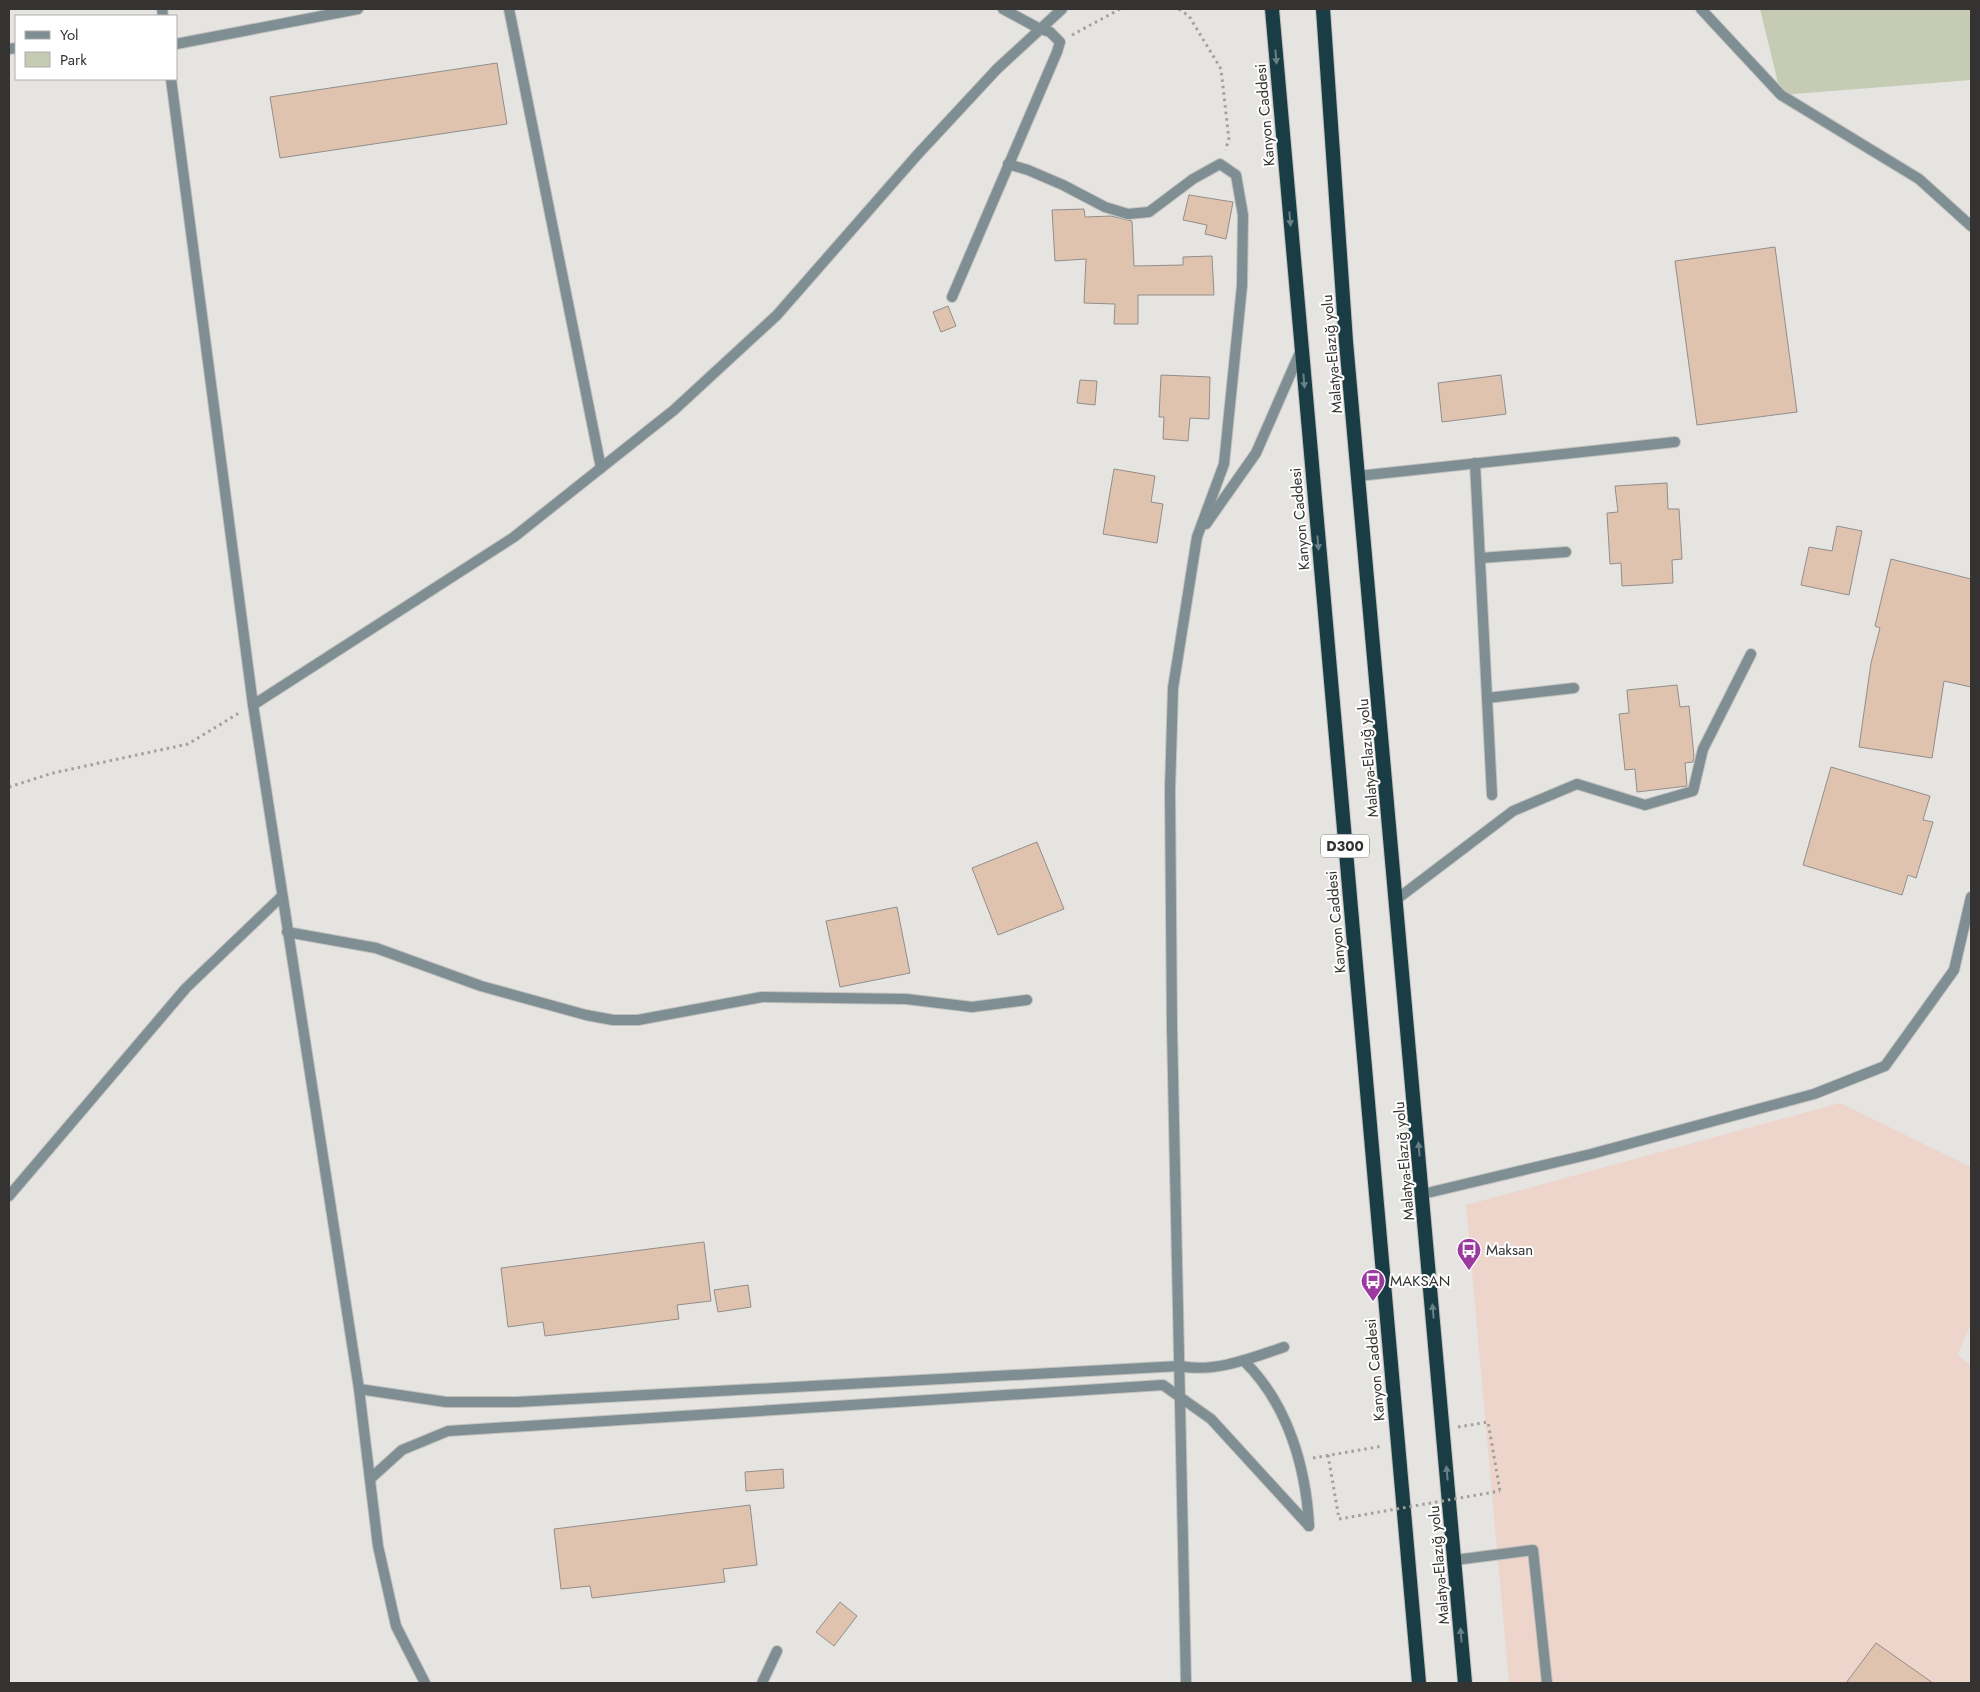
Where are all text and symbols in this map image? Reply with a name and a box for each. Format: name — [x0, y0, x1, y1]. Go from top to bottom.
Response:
legend — [15, 15, 178, 80]
text: Yol — [60, 24, 79, 46]
text: Park — [60, 49, 87, 71]
one-way arrow — [1273, 50, 1281, 66]
street label: Kanyon Caddesi — [1250, 63, 1280, 167]
one-way arrow — [1286, 212, 1294, 228]
street label: Malatya-Elazığ yolu — [1316, 294, 1348, 414]
one-way arrow — [1300, 373, 1308, 389]
street label: Kanyon Caddesi — [1285, 467, 1315, 571]
one-way arrow — [1314, 535, 1322, 551]
street label: Malatya-Elazığ yolu — [1352, 698, 1384, 818]
road number: D300 — [1321, 834, 1369, 858]
street label: Kanyon Caddesi — [1321, 870, 1351, 974]
street label: Malatya-Elazığ yolu — [1388, 1101, 1420, 1221]
one-way arrow — [1415, 1141, 1423, 1157]
bus stop icon: Maksan — [1456, 1237, 1482, 1271]
place label: Maksan — [1486, 1239, 1533, 1261]
bus stop icon: MAKSAN — [1360, 1268, 1386, 1302]
place label: MAKSAN — [1390, 1270, 1450, 1292]
one-way arrow — [1429, 1303, 1437, 1319]
street label: Kanyon Caddesi — [1360, 1318, 1390, 1422]
one-way arrow — [1443, 1465, 1451, 1481]
street label: Malatya-Elazığ yolu — [1423, 1505, 1455, 1625]
one-way arrow — [1457, 1626, 1465, 1642]

